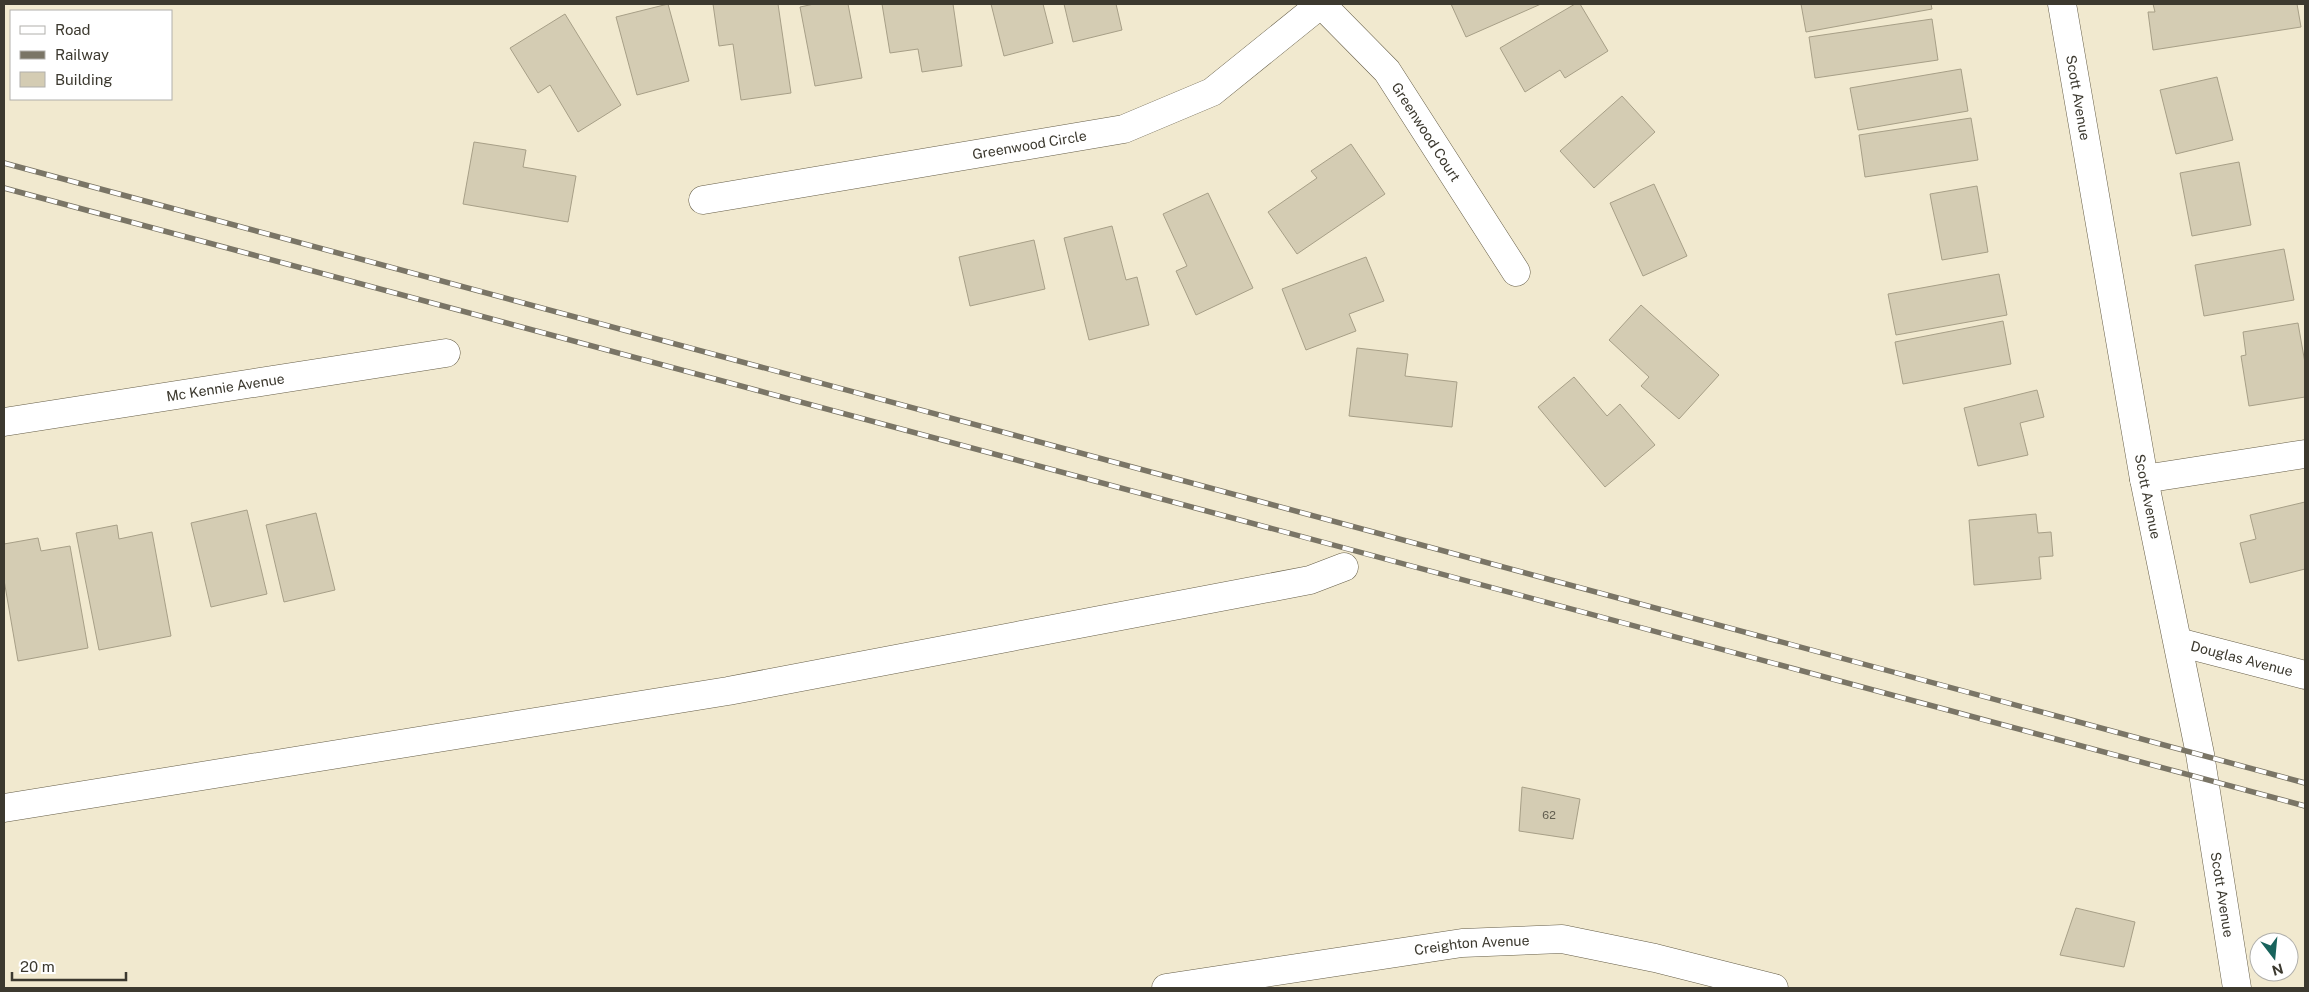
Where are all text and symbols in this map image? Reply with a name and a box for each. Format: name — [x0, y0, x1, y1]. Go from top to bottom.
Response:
legend — [10, 10, 172, 100]
text: Road — [55, 21, 91, 38]
text: Railway — [55, 46, 109, 63]
street label: Scott Avenue — [2063, 54, 2093, 142]
text: Building — [55, 71, 113, 88]
street label: Greenwood Court — [1389, 80, 1464, 184]
street label: Greenwood Circle — [971, 127, 1088, 162]
street label: Mc Kennie Avenue — [165, 370, 286, 405]
street label: Scott Avenue — [2132, 453, 2164, 541]
street label: Douglas Avenue — [2189, 638, 2295, 680]
house number: 62 — [1542, 809, 1556, 821]
street label: Scott Avenue — [2208, 851, 2237, 939]
street label: Creighton Avenue — [1413, 932, 1530, 958]
north arrow — [2249, 932, 2299, 982]
scale bar — [12, 950, 126, 982]
text: 20 m — [20, 958, 55, 975]
text: N — [2270, 960, 2285, 979]

